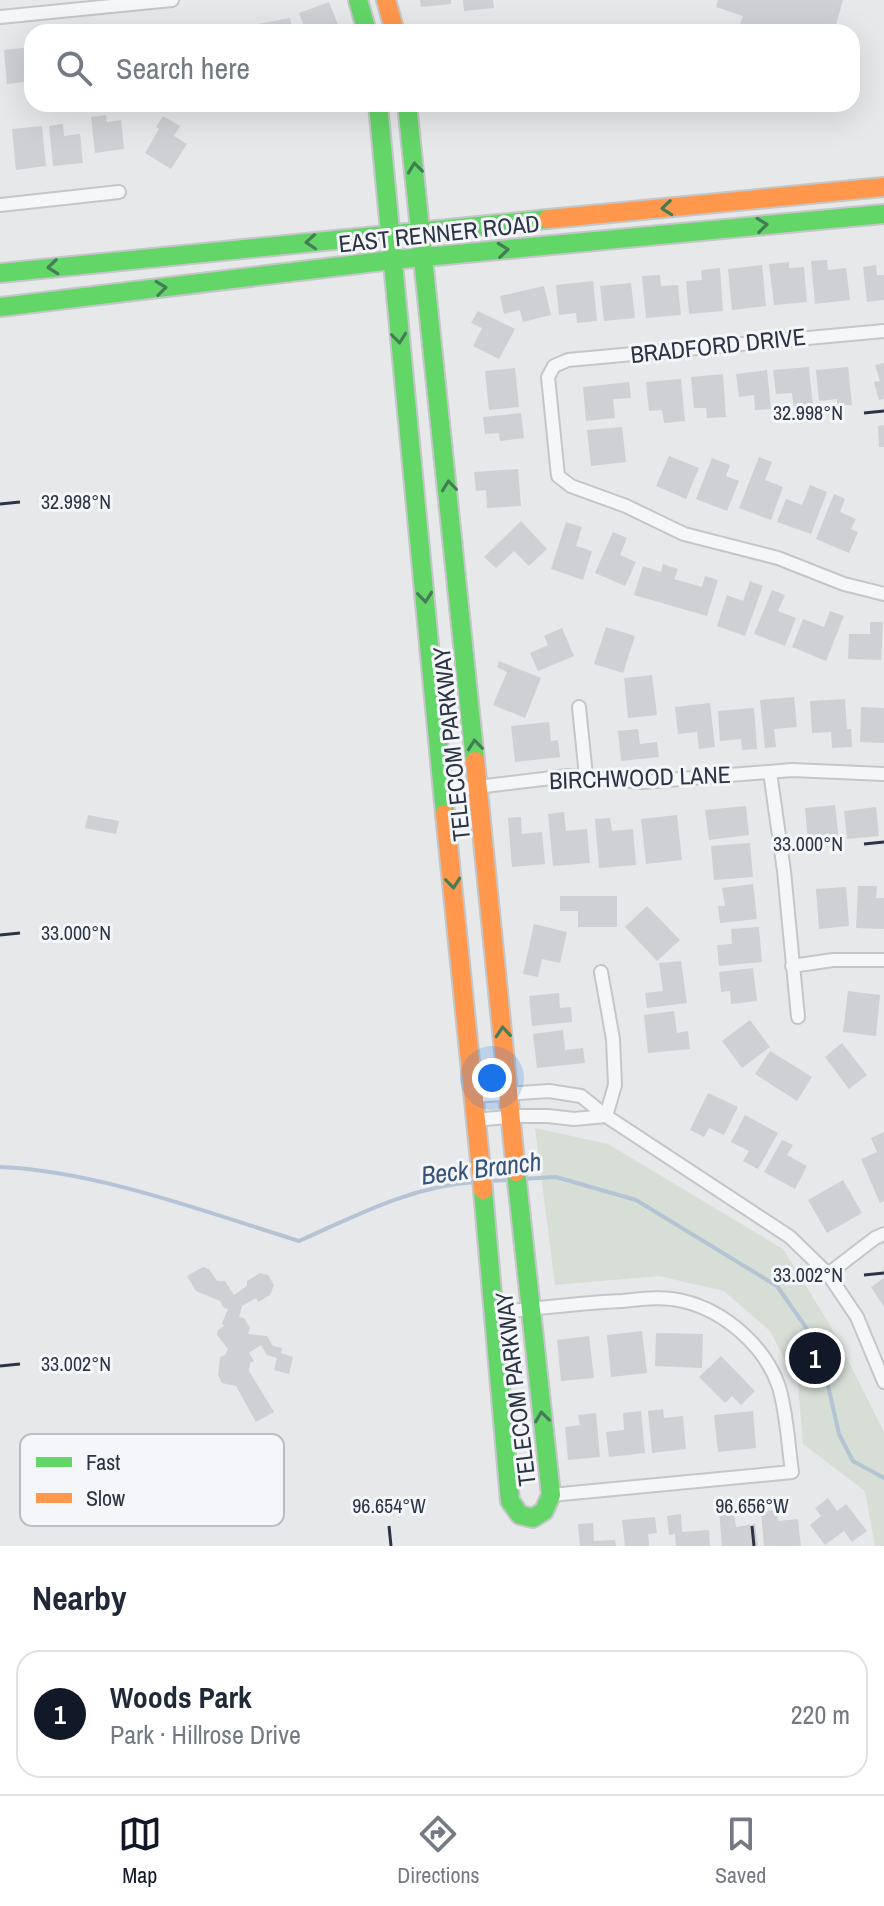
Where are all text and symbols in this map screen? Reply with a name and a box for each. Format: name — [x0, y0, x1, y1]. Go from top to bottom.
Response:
search box — [24, 24, 860, 112]
icon: search — [52, 46, 96, 90]
text: Search here — [116, 48, 250, 88]
one-way arrow — [406, 161, 423, 174]
one-way arrow — [660, 200, 673, 217]
street label: EAST RENNER ROAD — [337, 207, 541, 259]
one-way arrow — [756, 217, 769, 234]
one-way arrow — [304, 233, 317, 250]
one-way arrow — [497, 242, 510, 259]
one-way arrow — [46, 259, 59, 276]
one-way arrow — [155, 280, 168, 297]
street label: BRADFORD DRIVE — [629, 320, 807, 370]
one-way arrow — [391, 332, 408, 345]
text: 32.998°N — [773, 399, 843, 426]
one-way arrow — [440, 479, 457, 492]
text: 32.998°N — [41, 488, 111, 515]
one-way arrow — [416, 591, 433, 604]
street label: TELECOM PARKWAY — [425, 645, 477, 843]
one-way arrow — [467, 738, 484, 751]
street label: BIRCHWOOD LANE — [549, 758, 731, 796]
text: 33.000°N — [773, 830, 843, 857]
one-way arrow — [444, 877, 461, 890]
text: 33.000°N — [41, 919, 111, 946]
one-way arrow — [495, 1025, 512, 1038]
your location — [472, 1058, 512, 1098]
water label: Beck Branch — [419, 1143, 543, 1193]
text: 33.002°N — [773, 1261, 843, 1288]
street label: TELECOM PARKWAY — [487, 1290, 543, 1488]
pin: 1 — [789, 1328, 841, 1388]
text: 33.002°N — [41, 1350, 111, 1377]
one-way arrow — [534, 1411, 551, 1424]
legend — [20, 1434, 284, 1526]
text: Fast — [86, 1447, 120, 1477]
text: Slow — [86, 1483, 125, 1513]
text: 96.654°W — [352, 1492, 426, 1519]
text: 96.656°W — [715, 1492, 789, 1519]
text: Nearby — [32, 1575, 127, 1621]
text: Woods Park — [110, 1677, 252, 1717]
text: 1 — [54, 1697, 66, 1732]
text: 220 m — [791, 1697, 850, 1732]
text: Park · Hillrose Drive — [110, 1717, 301, 1752]
tab: Map — [118, 1812, 162, 1890]
tab: Directions — [397, 1812, 480, 1890]
tab: Saved — [715, 1812, 766, 1890]

